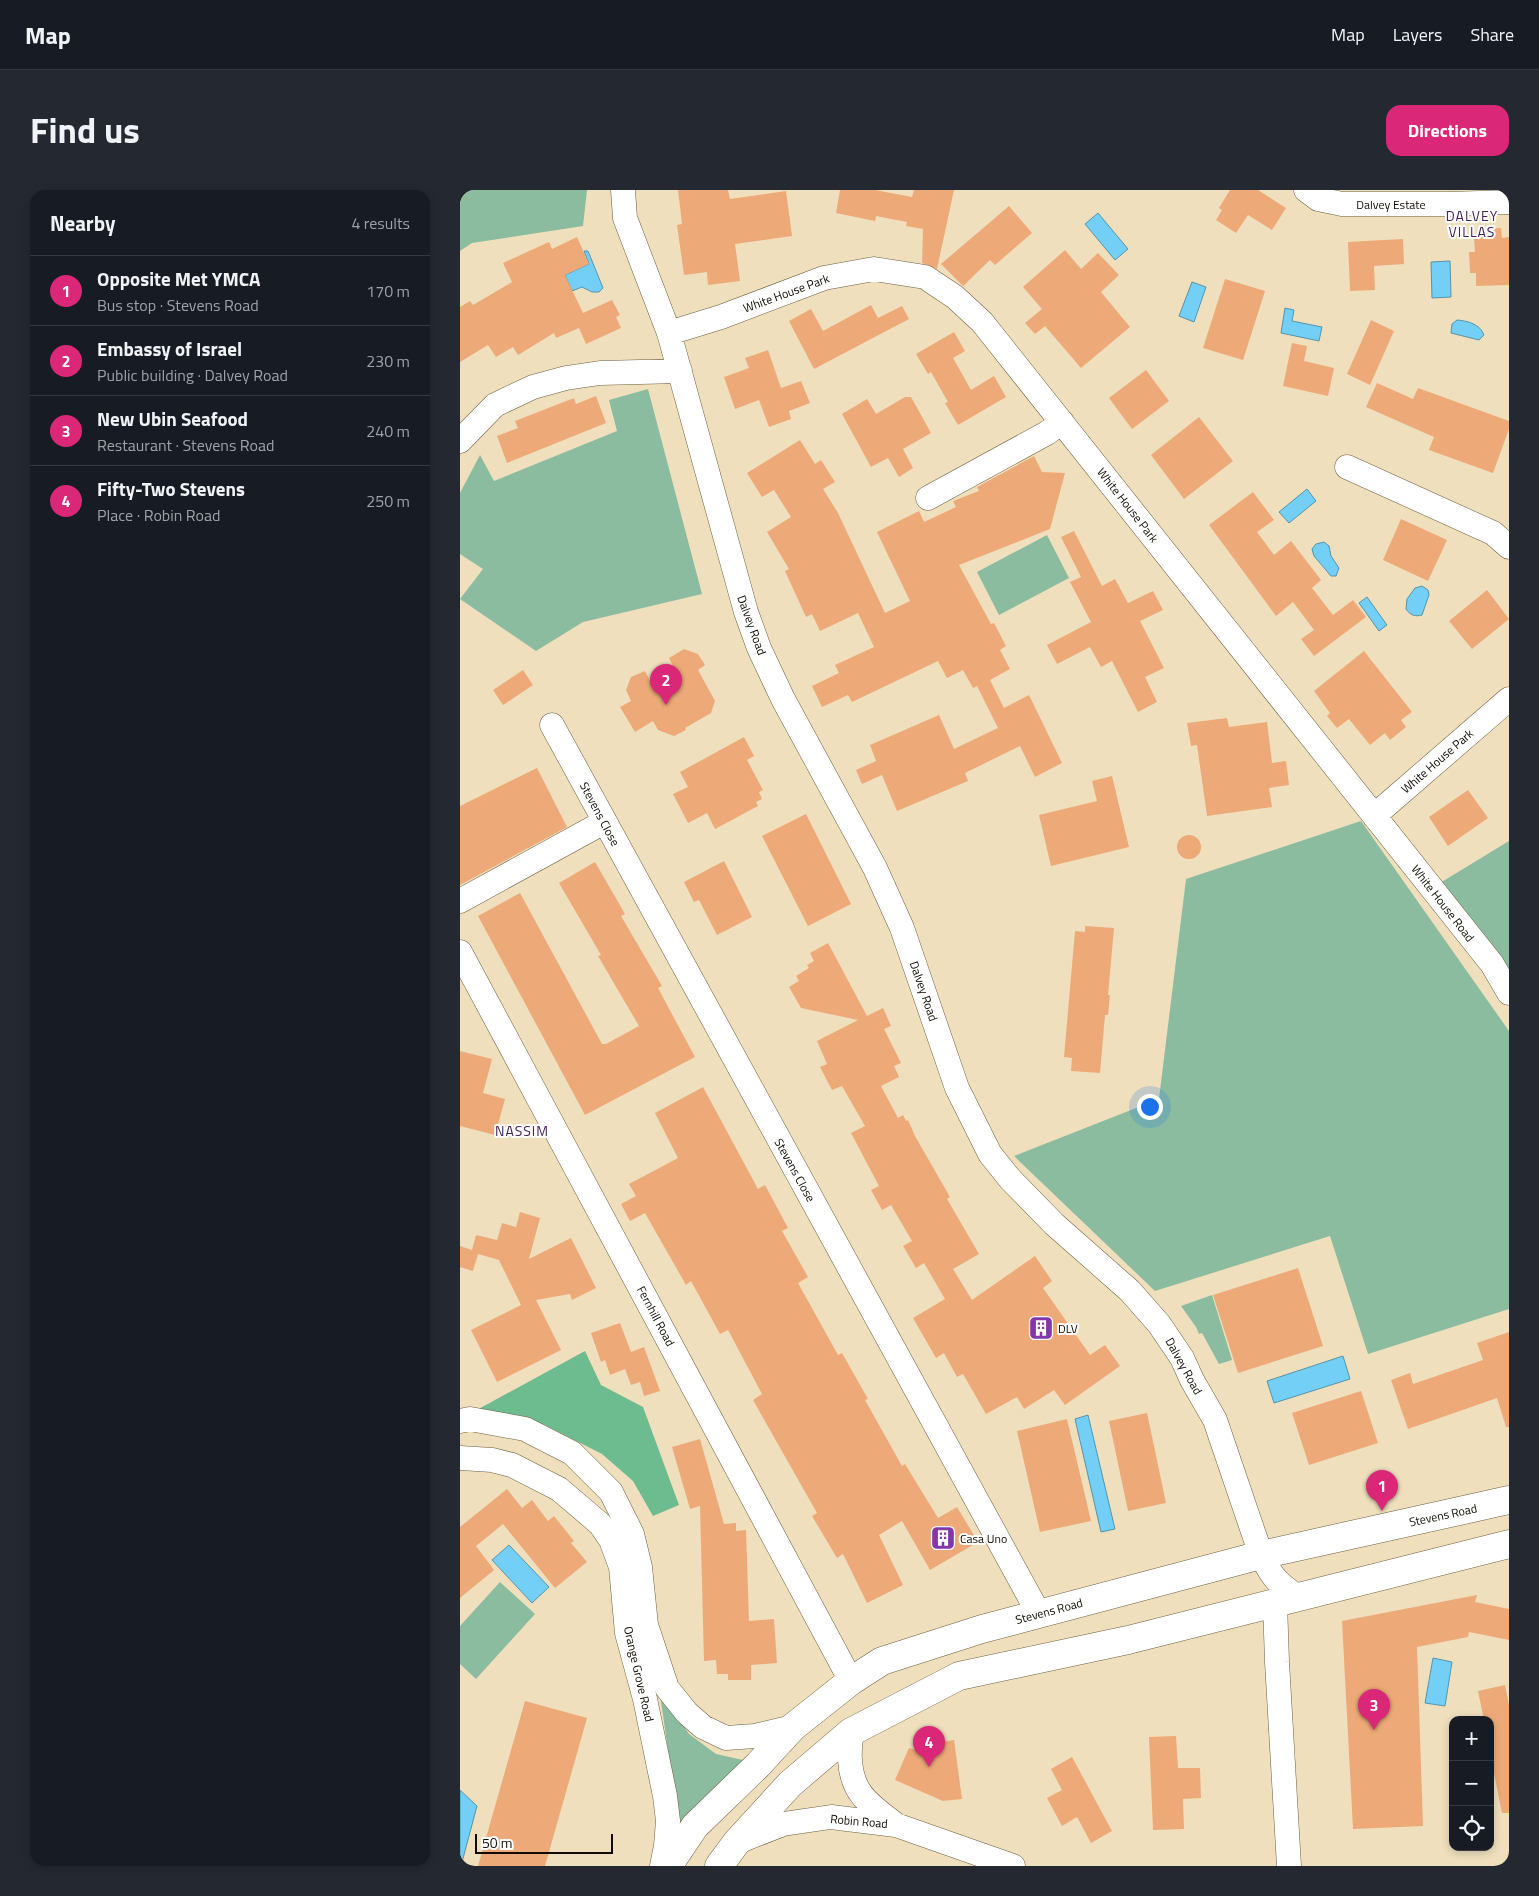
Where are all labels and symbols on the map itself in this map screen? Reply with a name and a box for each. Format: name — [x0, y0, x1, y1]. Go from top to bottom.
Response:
street label: Dalvey Estate — [1356, 195, 1426, 214]
district label: DALVEY VILLAS — [1446, 205, 1498, 242]
street label: White House Park — [740, 268, 832, 317]
street label: White House Park — [1093, 463, 1164, 547]
street label: Dalvey Road — [732, 592, 772, 658]
pin: 2 — [650, 664, 682, 705]
street label: White House Park — [1397, 724, 1478, 798]
street label: Stevens Close — [575, 779, 625, 849]
street label: White House Road — [1407, 860, 1479, 946]
street label: Dalvey Road — [905, 958, 943, 1024]
your location — [1137, 1094, 1163, 1120]
district label: NASSIM — [495, 1120, 549, 1141]
street label: Stevens Close — [770, 1135, 820, 1205]
street label: Fernhill Road — [632, 1282, 680, 1350]
building icon: DLV — [1028, 1315, 1054, 1341]
place label: DLV — [1058, 1319, 1078, 1338]
street label: Dalvey Road — [1161, 1334, 1207, 1398]
pin: 1 — [1366, 1470, 1398, 1511]
street label: Stevens Road — [1407, 1499, 1479, 1531]
building icon: Casa Uno — [930, 1525, 956, 1551]
place label: Casa Uno — [960, 1529, 1007, 1548]
street label: Stevens Road — [1013, 1593, 1085, 1629]
street label: Orange Grove Road — [619, 1624, 659, 1724]
pin: 3 — [1358, 1689, 1390, 1730]
pin: 4 — [913, 1726, 945, 1767]
street label: Robin Road — [829, 1809, 889, 1833]
scale bar — [475, 1831, 612, 1854]

